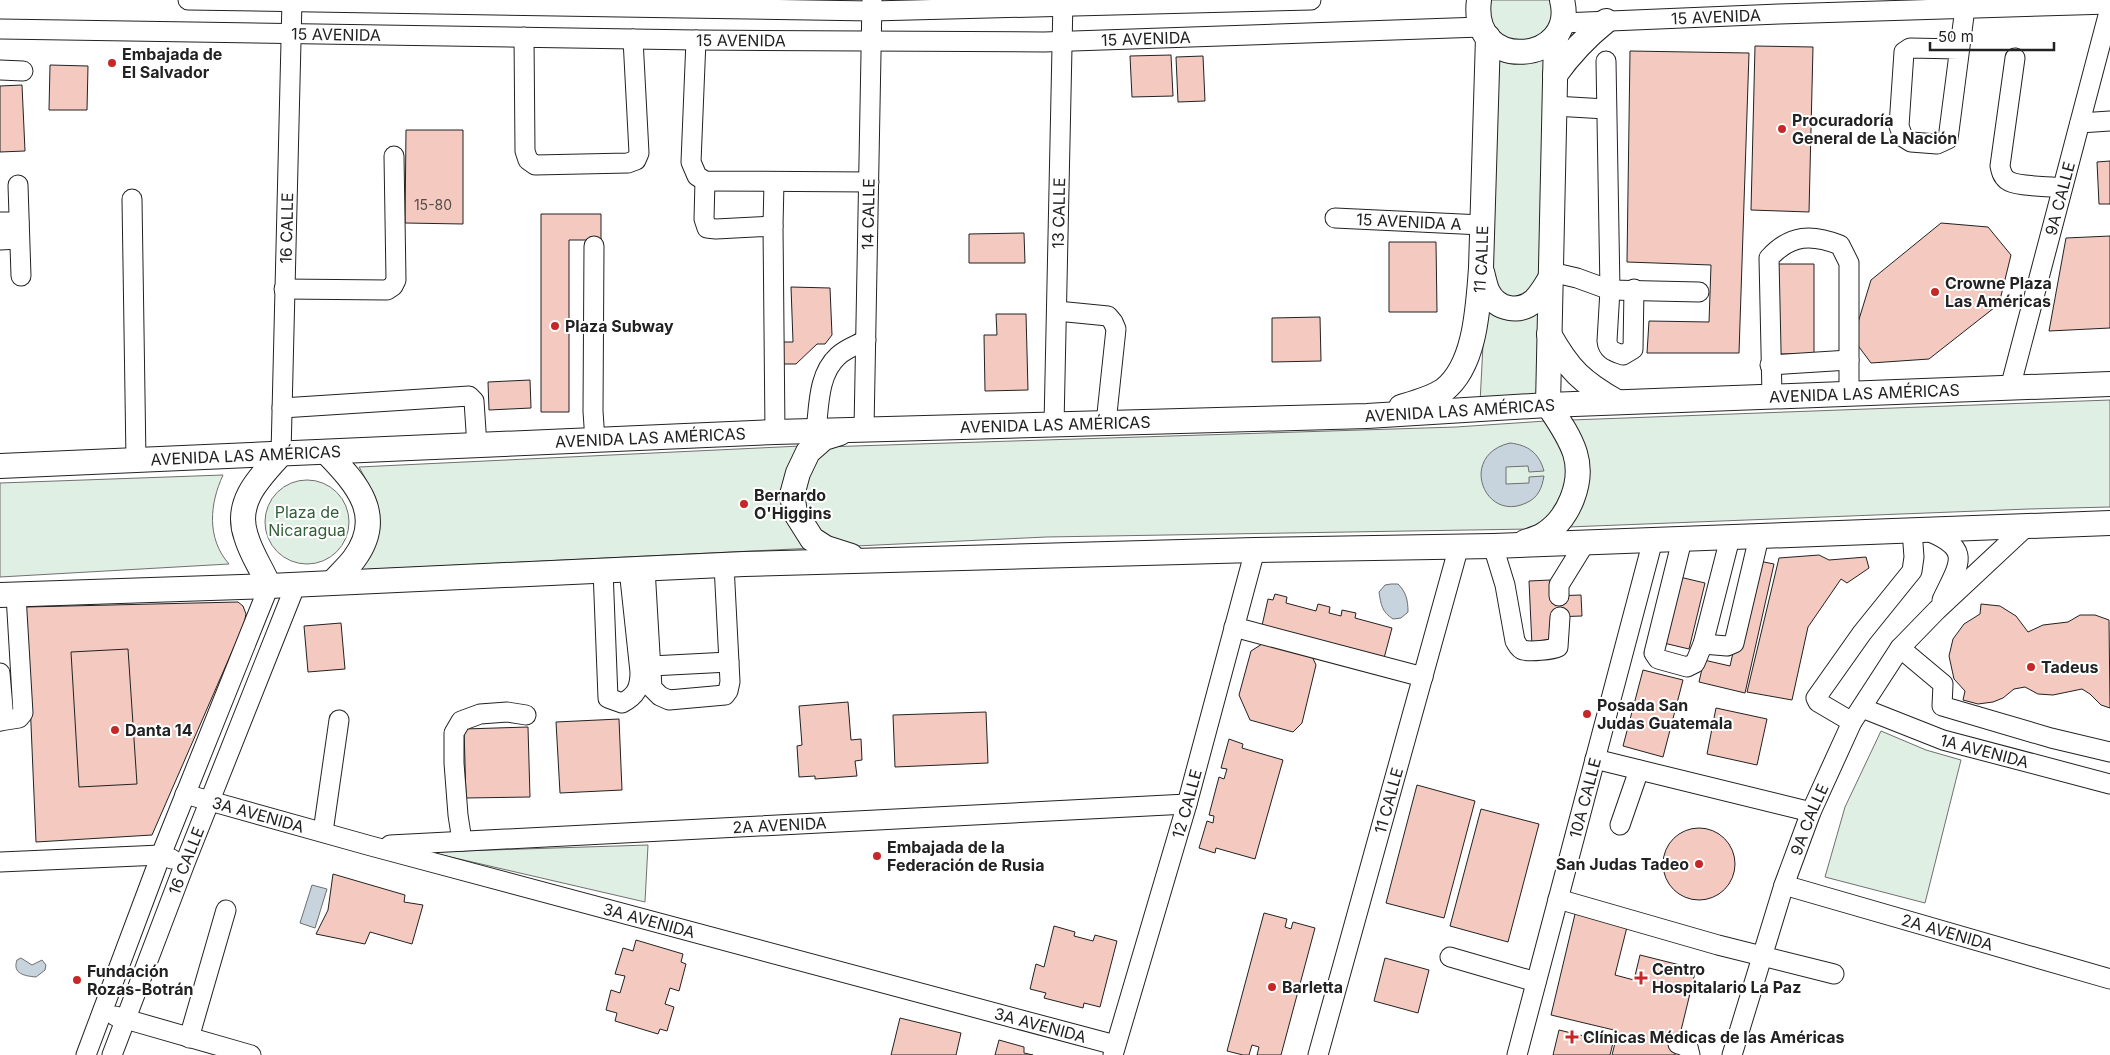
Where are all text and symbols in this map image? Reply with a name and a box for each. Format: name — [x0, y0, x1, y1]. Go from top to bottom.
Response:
street label: 15 AVENIDA — [1671, 5, 1761, 28]
scale bar — [1930, 20, 2054, 52]
street label: 15 AVENIDA — [291, 24, 381, 45]
street label: 15 AVENIDA — [1101, 27, 1191, 50]
text: 50 m — [1938, 27, 1974, 46]
street label: 15 AVENIDA — [696, 30, 786, 51]
place label: Embajada de El Salvador — [122, 44, 222, 82]
marker: Embajada de El Salvador — [106, 57, 118, 69]
place label: Procuradoría General de La Nación — [1792, 110, 1957, 148]
marker: Procuradoría General de La Nación — [1776, 123, 1788, 135]
street label: 9A CALLE — [2041, 159, 2079, 238]
street label: 13 CALLE — [1048, 177, 1069, 249]
street label: 14 CALLE — [857, 178, 879, 250]
street label: 16 CALLE — [276, 192, 297, 264]
house number: 15-80 — [414, 196, 452, 213]
street label: 15 AVENIDA A — [1356, 209, 1462, 234]
street label: 11 CALLE — [1469, 225, 1492, 294]
place label: Crowne Plaza Las Américas — [1945, 273, 2052, 311]
marker: Crowne Plaza Las Américas — [1929, 286, 1941, 298]
place label: Plaza Subway — [565, 316, 674, 336]
marker: Plaza Subway — [549, 320, 561, 332]
street label: AVENIDA LAS AMÉRICAS — [1769, 380, 1960, 407]
street label: AVENIDA LAS AMÉRICAS — [1364, 395, 1555, 426]
street label: AVENIDA LAS AMÉRICAS — [960, 412, 1151, 437]
street label: AVENIDA LAS AMÉRICAS — [555, 423, 746, 452]
street label: AVENIDA LAS AMÉRICAS — [150, 441, 342, 469]
place label: Bernardo O'Higgins — [754, 485, 832, 523]
marker: Bernardo O'Higgins — [738, 498, 750, 510]
park label: Plaza de Nicaragua — [268, 502, 346, 540]
place label: Tadeus — [2041, 657, 2098, 677]
marker: Tadeus — [2025, 661, 2037, 673]
place label: Posada San Judas Guatemala — [1597, 695, 1732, 733]
marker: Posada San Judas Guatemala — [1581, 708, 1593, 720]
place label: Danta 14 — [125, 720, 193, 740]
marker: Danta 14 — [109, 724, 121, 736]
street label: 1A AVENIDA — [1938, 730, 2031, 772]
street label: 10A CALLE — [1565, 755, 1605, 840]
street label: 11 CALLE — [1370, 765, 1407, 836]
street label: 12 CALLE — [1167, 767, 1206, 841]
street label: 9A CALLE — [1786, 780, 1833, 858]
street label: 3A AVENIDA — [210, 792, 306, 837]
street label: 2A AVENIDA — [732, 813, 827, 837]
street label: 16 CALLE — [164, 824, 208, 897]
place label: Embajada de la Federación de Rusia — [887, 837, 1044, 875]
marker: Embajada de la Federación de Rusia — [871, 850, 883, 862]
place label: San Judas Tadeo — [1556, 854, 1689, 874]
marker: San Judas Tadeo — [1693, 858, 1705, 870]
street label: 3A AVENIDA — [601, 899, 697, 942]
street label: 2A AVENIDA — [1899, 909, 1995, 955]
place label: Centro Hospitalario La Paz — [1652, 959, 1801, 997]
place label: Fundación Rozas-Botrán — [87, 961, 194, 999]
marker: Centro Hospitalario La Paz — [1634, 971, 1648, 985]
marker: Fundación Rozas-Botrán — [71, 974, 83, 986]
place label: Barletta — [1282, 977, 1343, 997]
marker: Barletta — [1266, 981, 1278, 993]
street label: 3A AVENIDA — [992, 1003, 1089, 1047]
place label: Clínicas Médicas de las Américas — [1583, 1027, 1845, 1047]
marker: Clínicas Médicas de las Américas — [1565, 1030, 1579, 1044]

